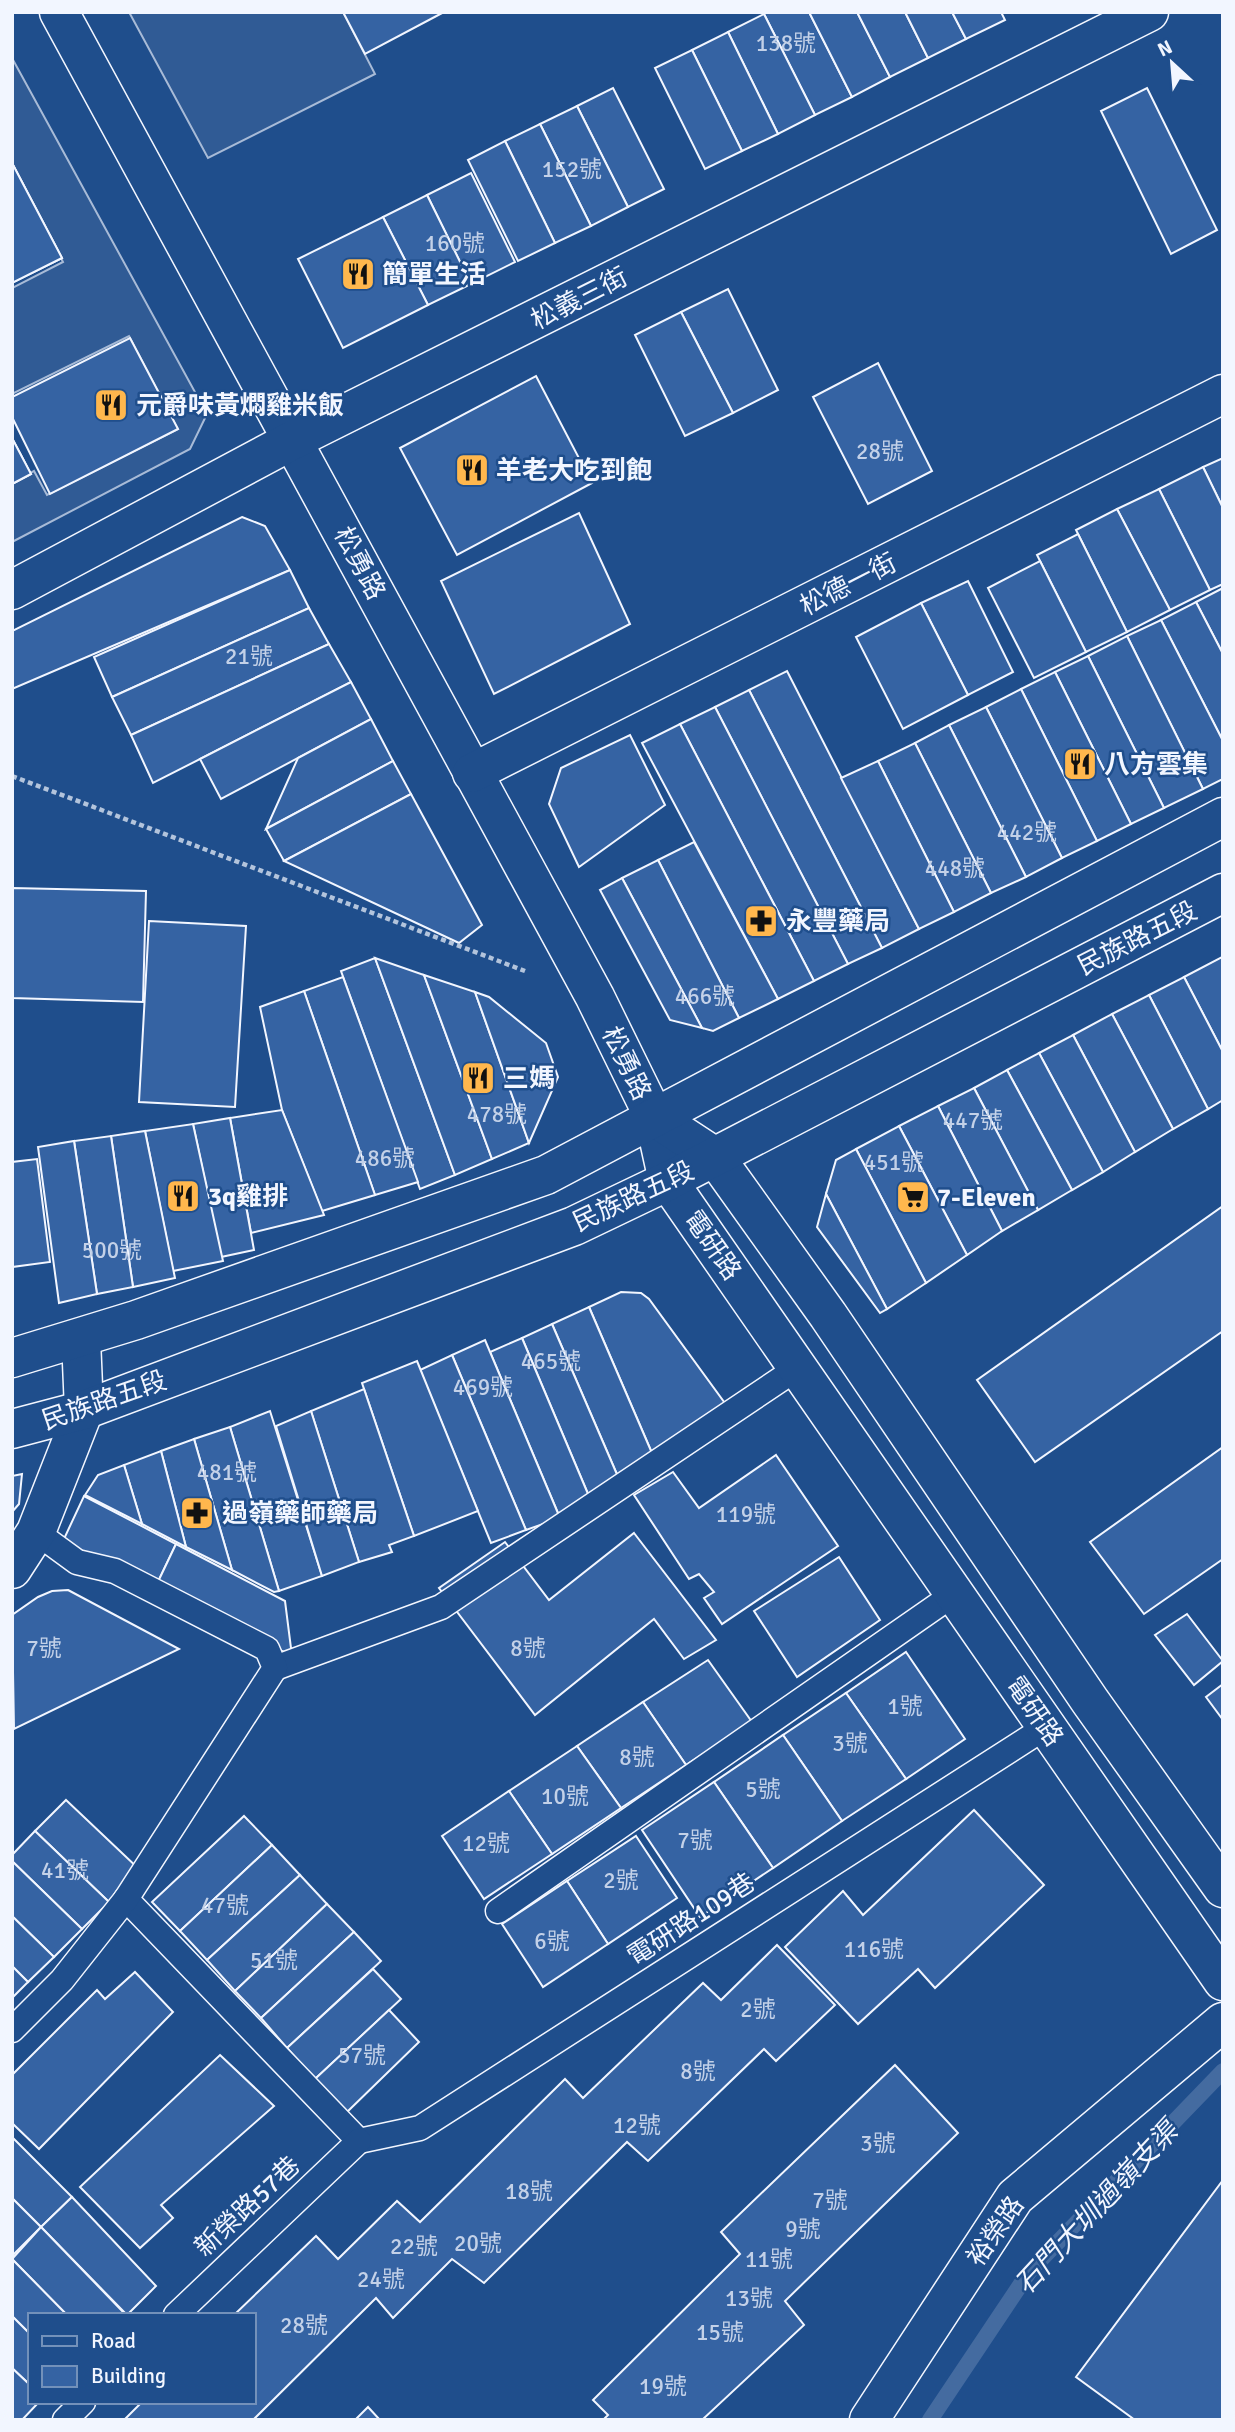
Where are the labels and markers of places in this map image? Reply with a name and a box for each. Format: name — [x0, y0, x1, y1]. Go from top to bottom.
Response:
restaurant icon: 簡單生活 — [339, 255, 377, 293]
place label: 簡單生活 — [382, 259, 486, 291]
restaurant icon: 元爵味黃燜雞米飯 — [92, 386, 130, 424]
place label: 元爵味黃燜雞米飯 — [136, 390, 344, 422]
restaurant icon: 羊老大吃到飽 — [453, 451, 491, 489]
place label: 羊老大吃到飽 — [496, 455, 652, 487]
restaurant icon: 八方雲集 — [1061, 745, 1099, 783]
place label: 八方雲集 — [1104, 749, 1208, 781]
pharmacy icon: 永豐藥局 — [742, 902, 780, 940]
place label: 永豐藥局 — [786, 906, 890, 938]
restaurant icon: 三媽 — [459, 1059, 497, 1097]
place label: 三媽 — [503, 1063, 555, 1095]
restaurant icon: 3q雞排 — [164, 1177, 202, 1215]
supermarket icon: 7-Eleven — [894, 1178, 932, 1216]
place label: 3q雞排 — [208, 1181, 288, 1213]
place label: 7-Eleven — [937, 1182, 1036, 1214]
pharmacy icon: 過嶺藥師藥局 — [178, 1494, 216, 1532]
place label: 過嶺藥師藥局 — [222, 1498, 378, 1530]

